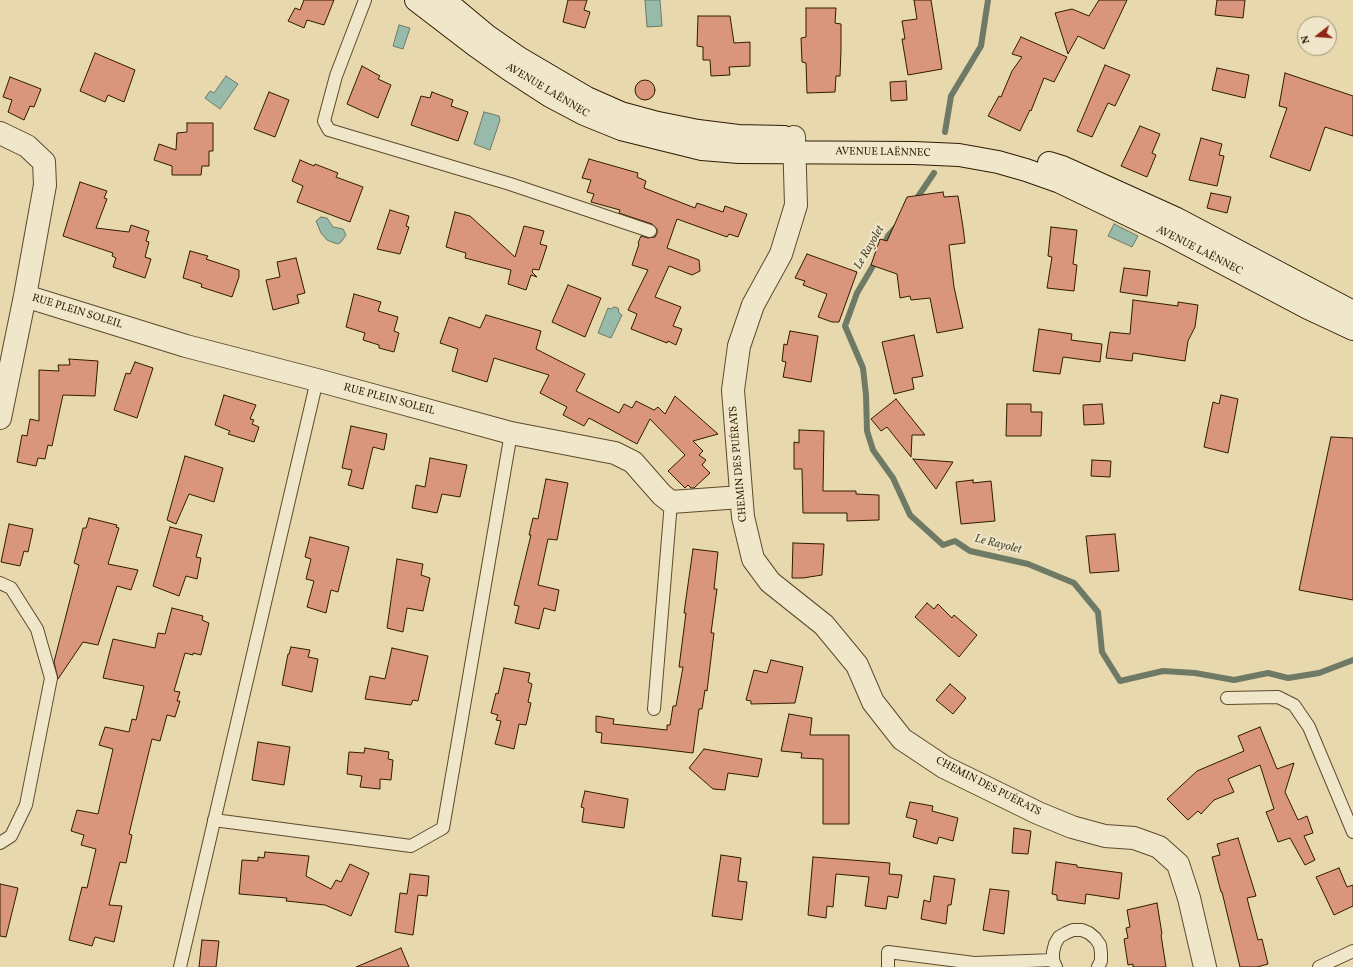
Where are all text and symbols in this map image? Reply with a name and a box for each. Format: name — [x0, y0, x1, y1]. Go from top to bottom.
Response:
north arrow — [1297, 16, 1337, 56]
text: N — [1298, 33, 1314, 45]
street label: AVENUE LAËNNEC — [503, 61, 591, 121]
street label: AVENUE LAËNNEC — [835, 146, 931, 160]
street label: AVENUE LAËNNEC — [1154, 223, 1244, 279]
water label: Le Rayolet — [852, 224, 888, 272]
street label: RUE PLEIN SOLEIL — [30, 292, 124, 332]
street label: RUE PLEIN SOLEIL — [342, 381, 436, 419]
street label: CHEMIN DES PUÉRATS — [727, 405, 751, 523]
water label: Le Rayolet — [973, 532, 1023, 558]
street label: CHEMIN DES PUÉRATS — [933, 755, 1043, 819]

